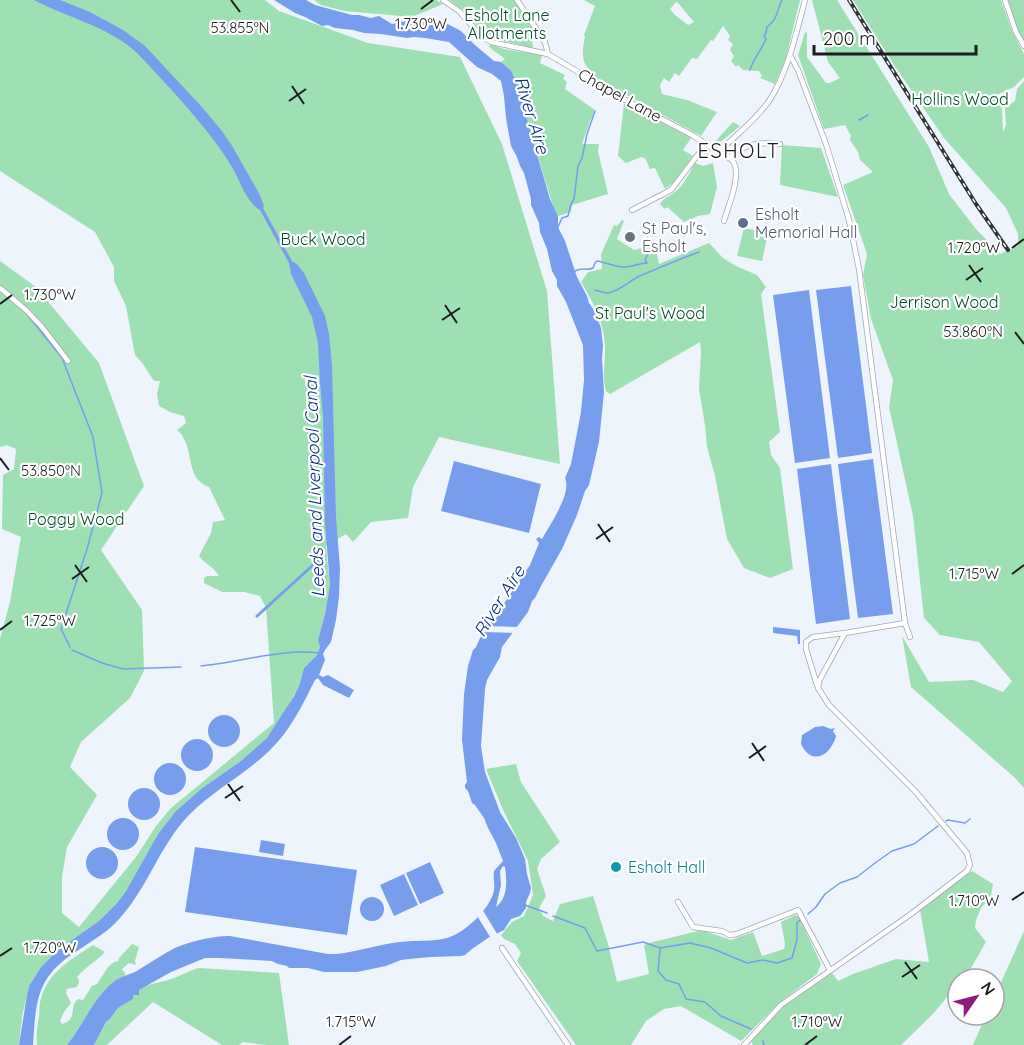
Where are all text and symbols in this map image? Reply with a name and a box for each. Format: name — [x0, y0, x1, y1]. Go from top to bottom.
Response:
park label: Esholt Lane Allotments — [464, 5, 550, 43]
text: 1.730°W — [395, 14, 448, 33]
text: 53.855°N — [210, 18, 270, 37]
scale bar — [814, 18, 976, 56]
text: 200 m — [823, 27, 876, 50]
street label: Chapel Lane — [575, 64, 665, 126]
water label: River Aire — [509, 74, 555, 157]
park label: Hollins Wood — [911, 89, 1009, 109]
district label: ESHOLT — [698, 138, 780, 163]
place label: Esholt Memorial Hall — [755, 204, 857, 242]
marker: Esholt Memorial Hall — [736, 216, 750, 230]
place label: St Paul's, Esholt — [642, 218, 706, 256]
park label: Buck Wood — [281, 229, 365, 249]
marker: St Paul's, Esholt — [623, 230, 637, 244]
text: 1.720°W — [948, 238, 1001, 257]
text: 1.730°W — [24, 285, 77, 304]
park label: Jerrison Wood — [890, 292, 998, 312]
park label: St Paul's Wood — [595, 303, 705, 323]
text: 53.860°N — [943, 322, 1003, 341]
water label: Leeds and Liverpool Canal — [299, 374, 329, 598]
text: 53.850°N — [21, 461, 81, 480]
park label: Poggy Wood — [28, 509, 124, 529]
water label: River Aire — [468, 560, 530, 641]
text: 1.715°W — [949, 564, 999, 583]
text: 1.725°W — [24, 611, 76, 630]
place label: Esholt Hall — [628, 857, 705, 877]
marker: Esholt Hall — [609, 860, 623, 874]
text: 1.710°W — [949, 891, 1000, 910]
text: 1.720°W — [24, 938, 77, 957]
north arrow — [946, 967, 1006, 1027]
text: N — [977, 978, 1000, 999]
text: 1.715°W — [326, 1012, 376, 1031]
text: 1.710°W — [792, 1012, 843, 1031]

